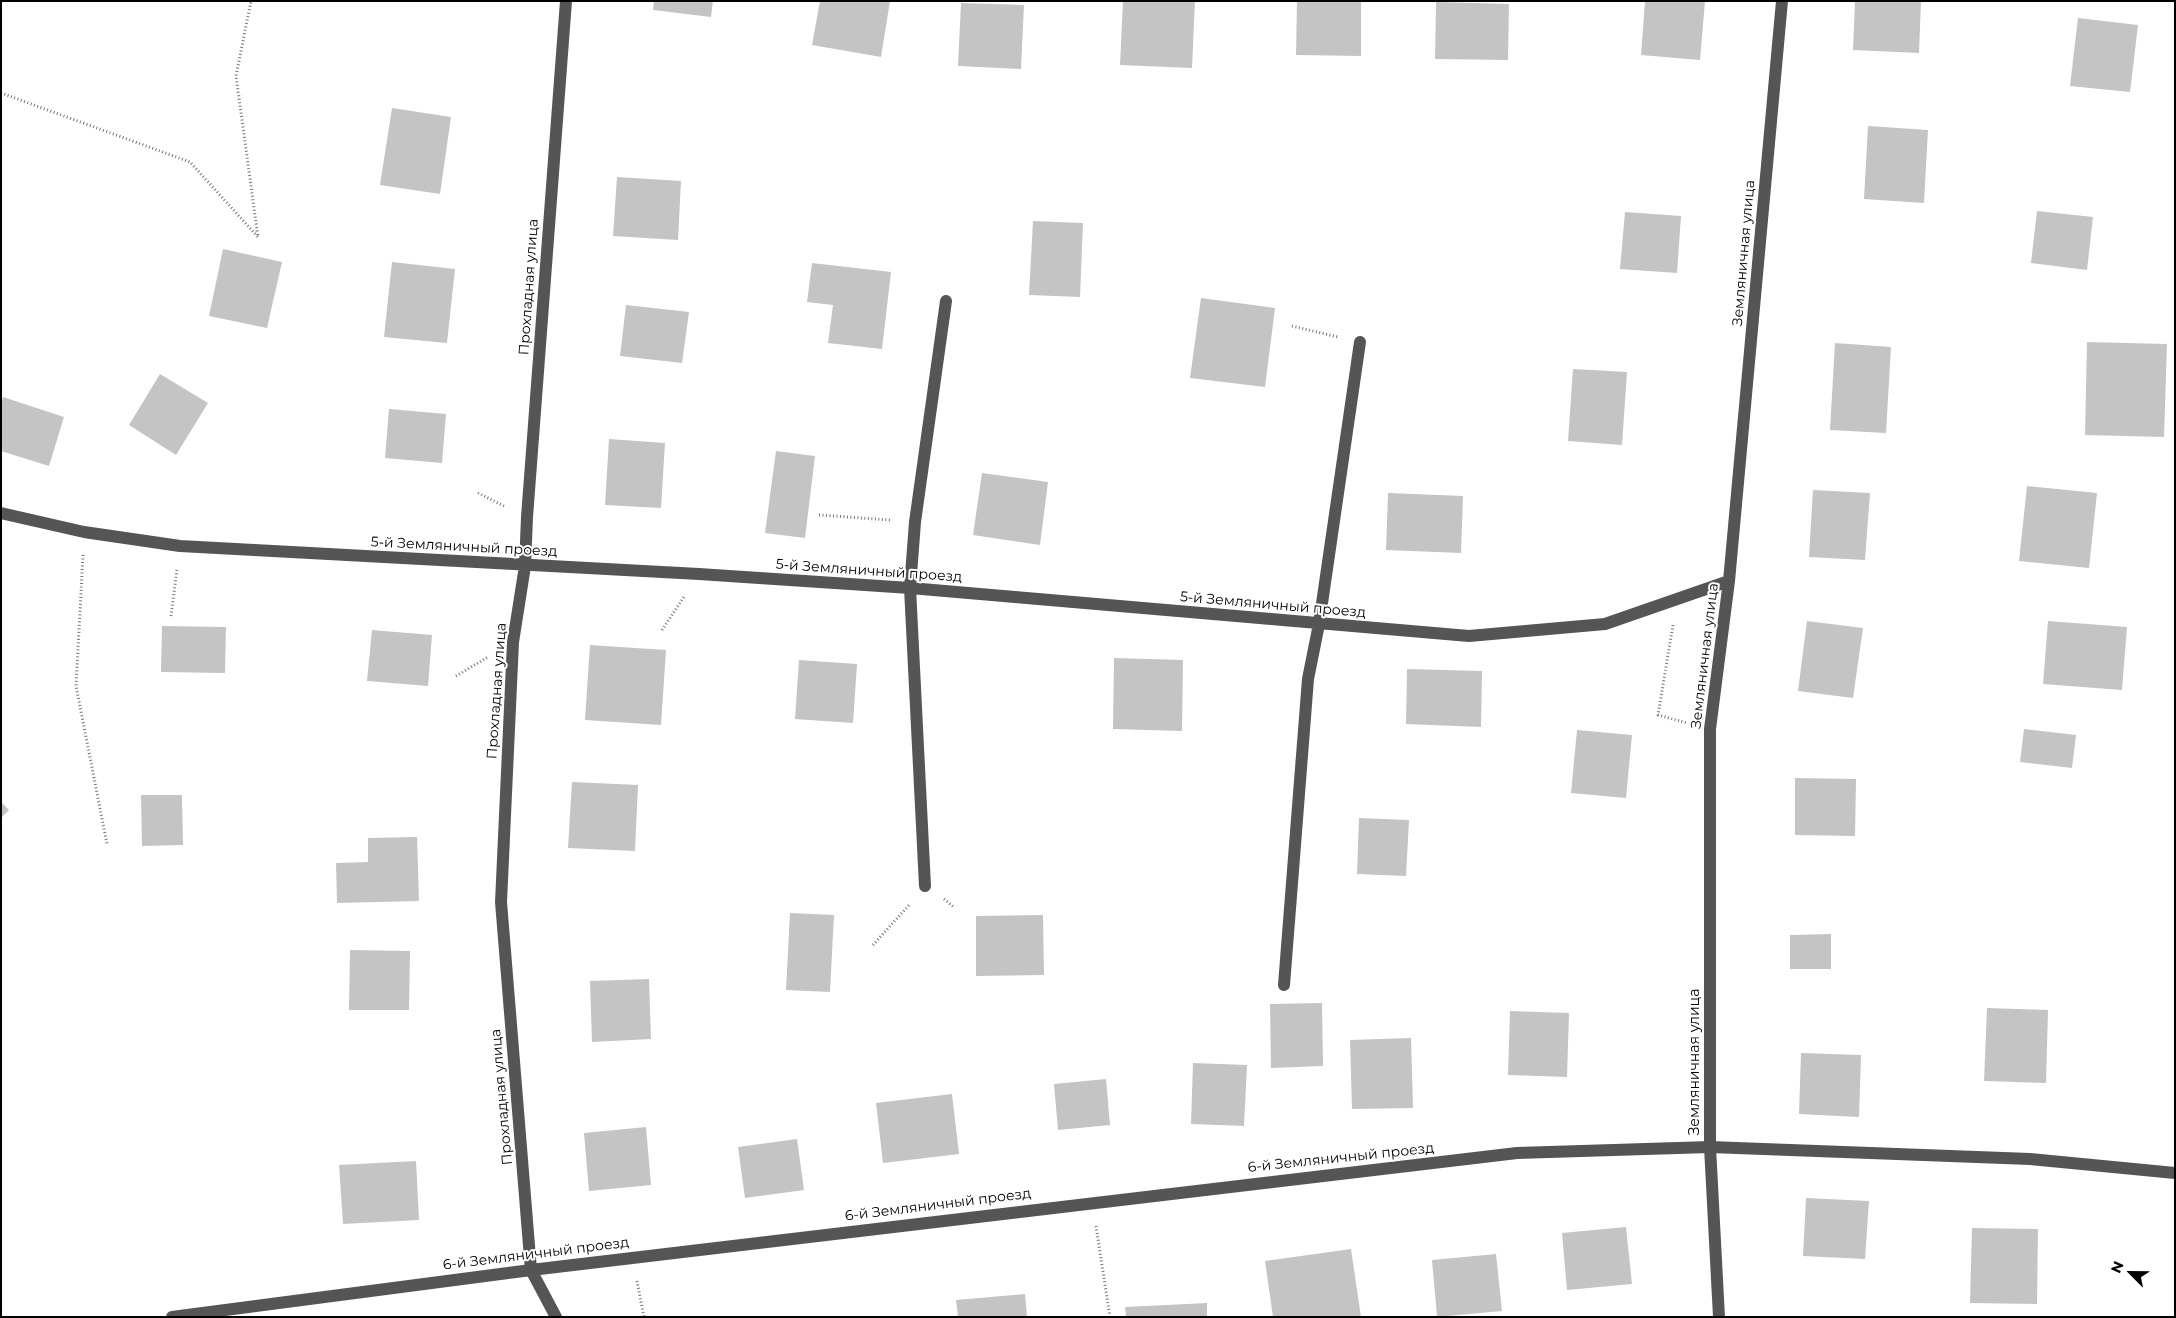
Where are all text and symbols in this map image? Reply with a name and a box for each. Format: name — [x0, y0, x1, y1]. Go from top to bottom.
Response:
street label: Земляничная улица — [1729, 179, 1759, 327]
street label: Прохладная улица — [516, 218, 542, 356]
street label: 5-й Земляничный проезд — [370, 534, 558, 560]
street label: 5-й Земляничный проезд — [775, 556, 963, 586]
street label: Земляничная улица — [1688, 582, 1722, 730]
street label: 5-й Земляничный проезд — [1179, 588, 1367, 622]
street label: Прохладная улица — [484, 622, 510, 760]
street label: Земляничная улица — [1687, 989, 1703, 1135]
street label: Прохладная улица — [488, 1028, 516, 1166]
street label: 6-й Земляничный проезд — [1247, 1140, 1435, 1176]
street label: 6-й Земляничный проезд — [844, 1185, 1032, 1225]
street label: 6-й Земляничный проезд — [442, 1234, 630, 1274]
north arrow — [2106, 1248, 2156, 1298]
text: N — [2107, 1258, 2128, 1276]

